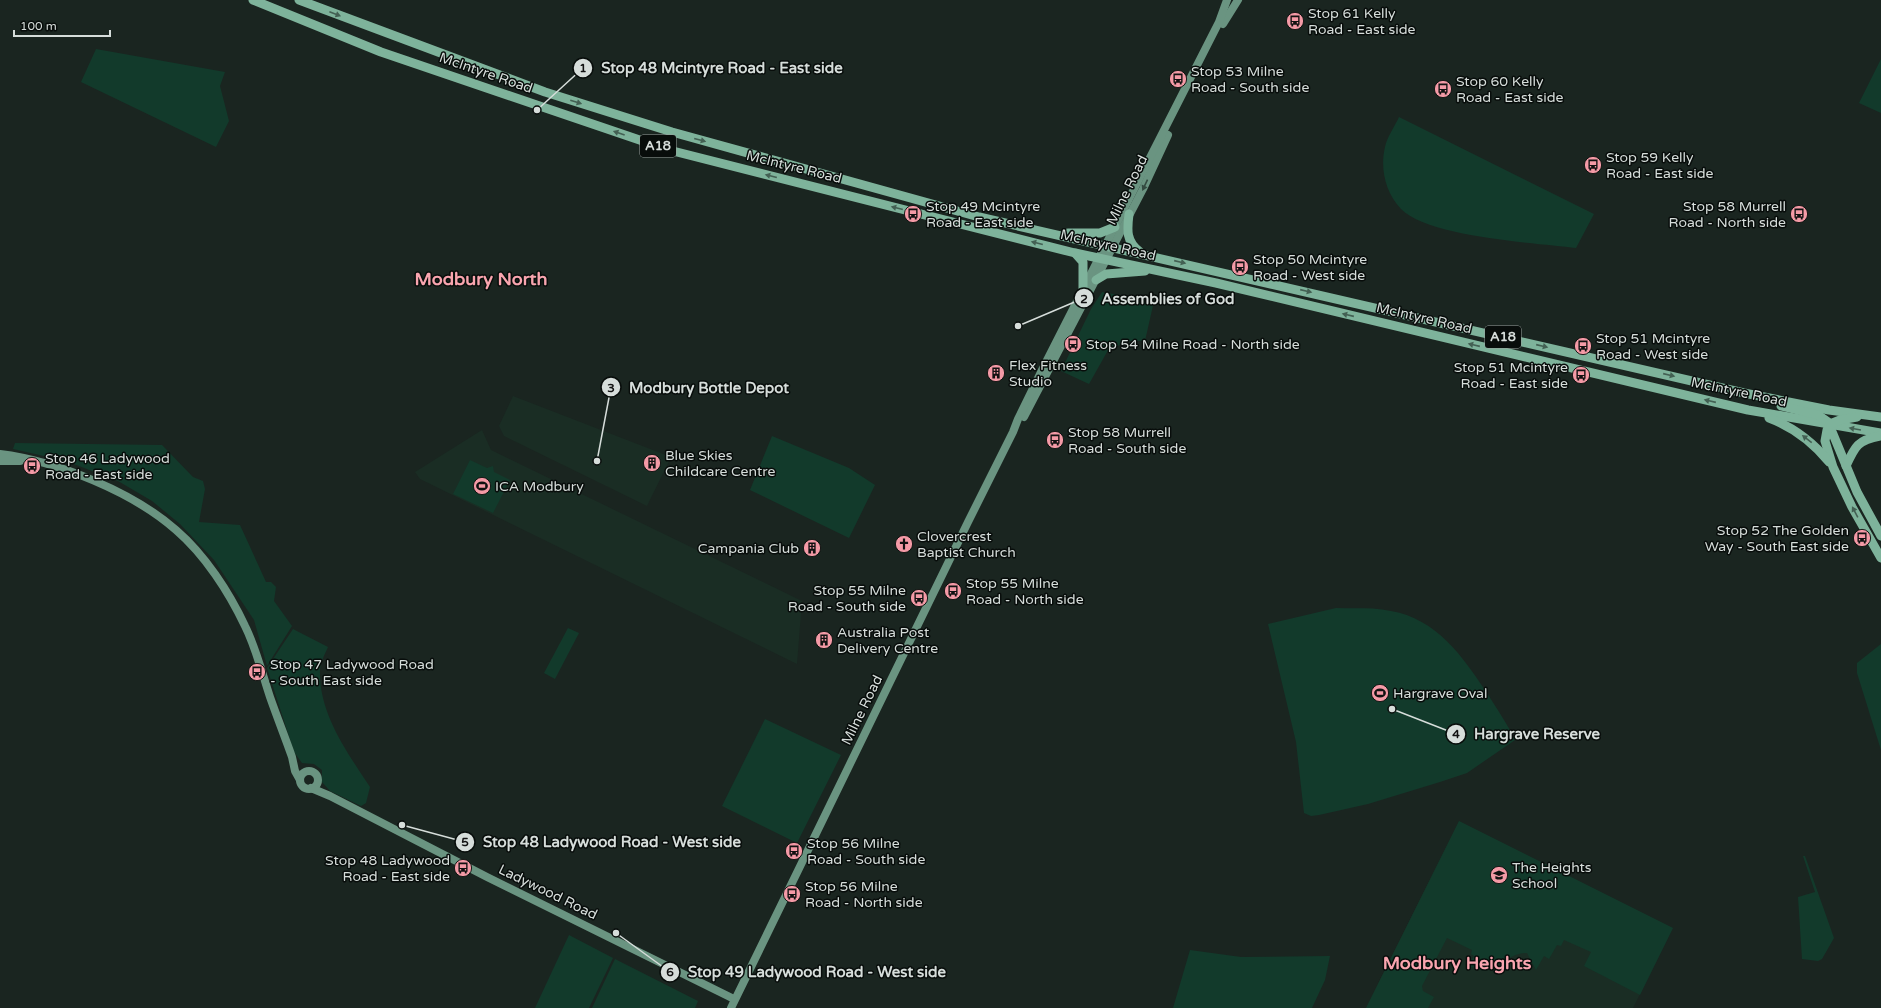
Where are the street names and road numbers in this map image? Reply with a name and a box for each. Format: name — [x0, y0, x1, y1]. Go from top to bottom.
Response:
street label: McIntyre Road — [437, 49, 535, 97]
road number: A18 — [640, 135, 676, 157]
street label: McIntyre Road — [745, 147, 843, 187]
street label: Milne Road — [1103, 152, 1151, 228]
street label: McIntyre Road — [1058, 226, 1158, 264]
street label: McIntyre Road — [1374, 299, 1474, 337]
road number: A18 — [1485, 326, 1521, 348]
street label: McIntyre Road — [1689, 374, 1789, 410]
street label: Milne Road — [838, 672, 886, 748]
street label: Ladywood Road — [496, 861, 600, 923]

